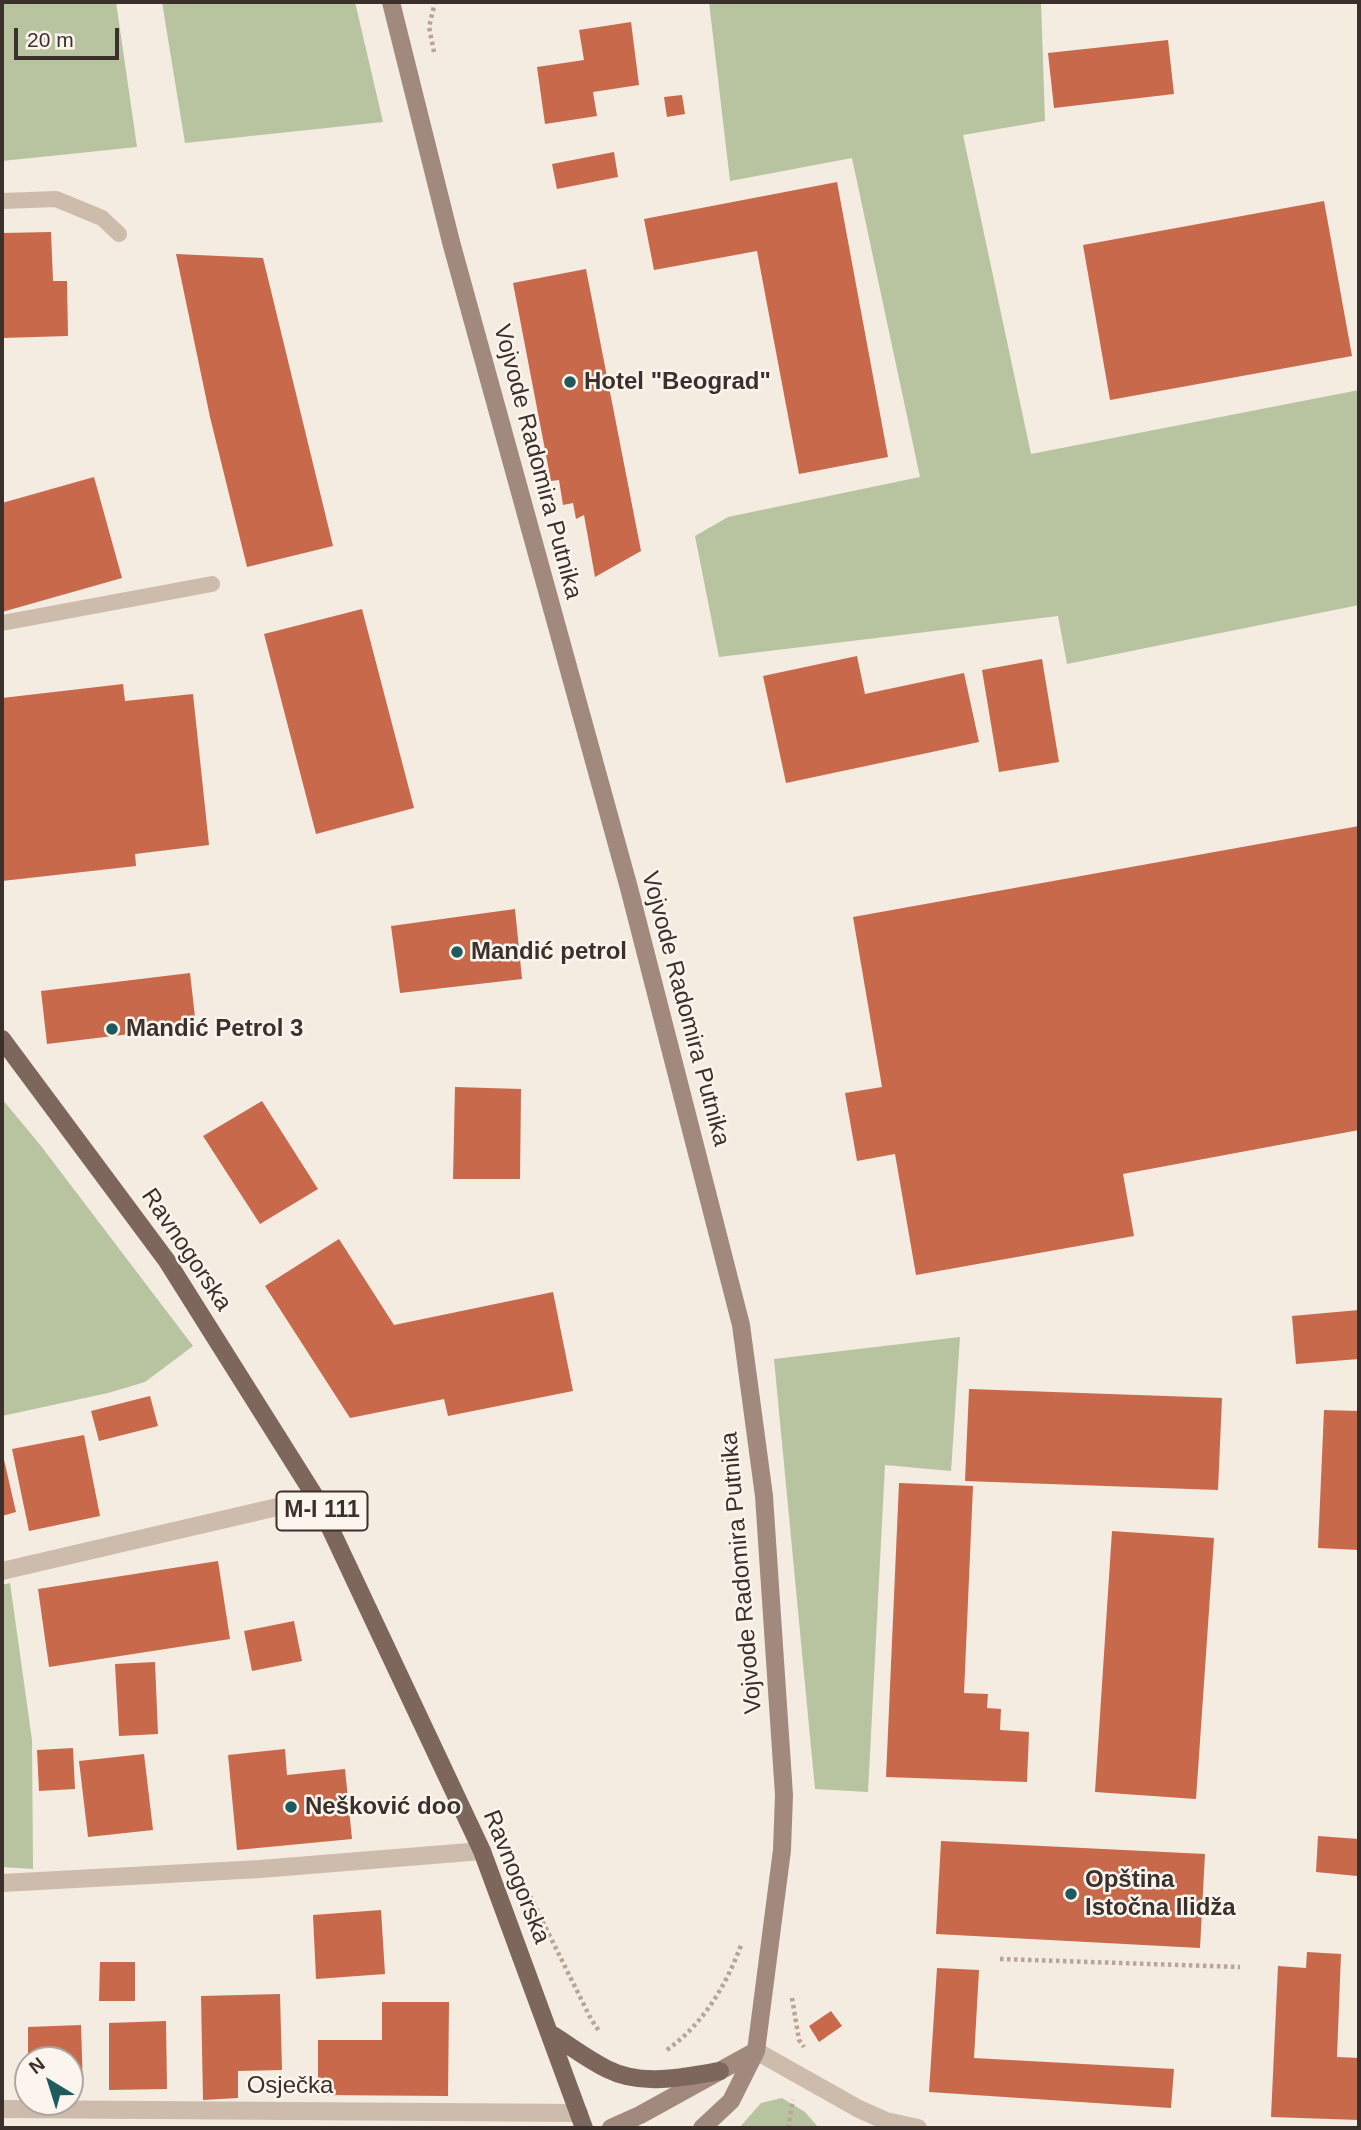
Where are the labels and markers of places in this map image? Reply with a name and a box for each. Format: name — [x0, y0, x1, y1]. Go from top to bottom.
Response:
place label: Hotel "Beograd" — [584, 368, 771, 396]
marker: Hotel "Beograd" — [562, 374, 578, 390]
place label: Mandić petrol — [471, 938, 627, 966]
marker: Mandić petrol — [449, 944, 465, 960]
place label: Mandić Petrol 3 — [126, 1015, 303, 1043]
marker: Mandić Petrol 3 — [104, 1021, 120, 1037]
place label: Nešković doo — [305, 1793, 461, 1821]
marker: Nešković doo — [283, 1799, 299, 1815]
place label: Opština Istočna Ilidža — [1085, 1866, 1236, 1922]
marker: Opština Istočna Ilidža — [1063, 1886, 1079, 1902]

